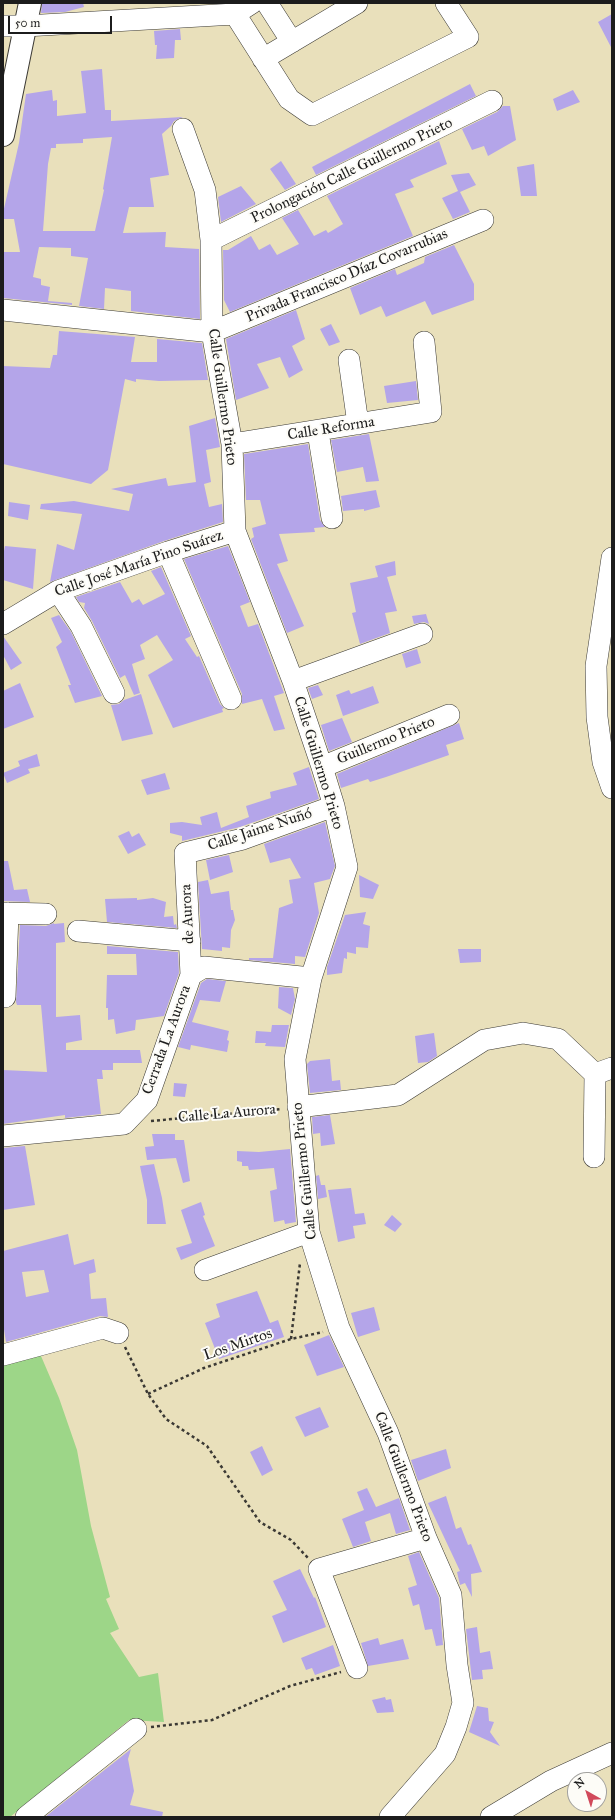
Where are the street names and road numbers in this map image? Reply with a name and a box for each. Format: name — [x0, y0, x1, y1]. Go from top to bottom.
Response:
street label: Prolongación Calle Guillermo Prieto — [248, 114, 456, 228]
street label: Privada Francisco Díaz Covarrubias — [243, 225, 451, 327]
street label: Calle Guillermo Prieto — [203, 327, 241, 467]
street label: Calle Reforma — [286, 413, 376, 445]
street label: Calle José María Pino Suárez — [52, 527, 226, 601]
street label: Calle Guillermo Prieto — [289, 694, 347, 832]
street label: Guillermo Prieto — [334, 713, 438, 769]
street label: Calle Jaime Nuñó — [206, 805, 314, 855]
street label: de Aurora — [177, 884, 199, 944]
street label: Cerrada La Aurora — [139, 983, 195, 1097]
street label: Calle La Aurora — [177, 1101, 277, 1127]
street label: Calle Guillermo Prieto — [289, 1101, 321, 1241]
street label: Los Mirtos — [201, 1325, 275, 1365]
street label: Calle Guillermo Prieto — [370, 1409, 436, 1545]

